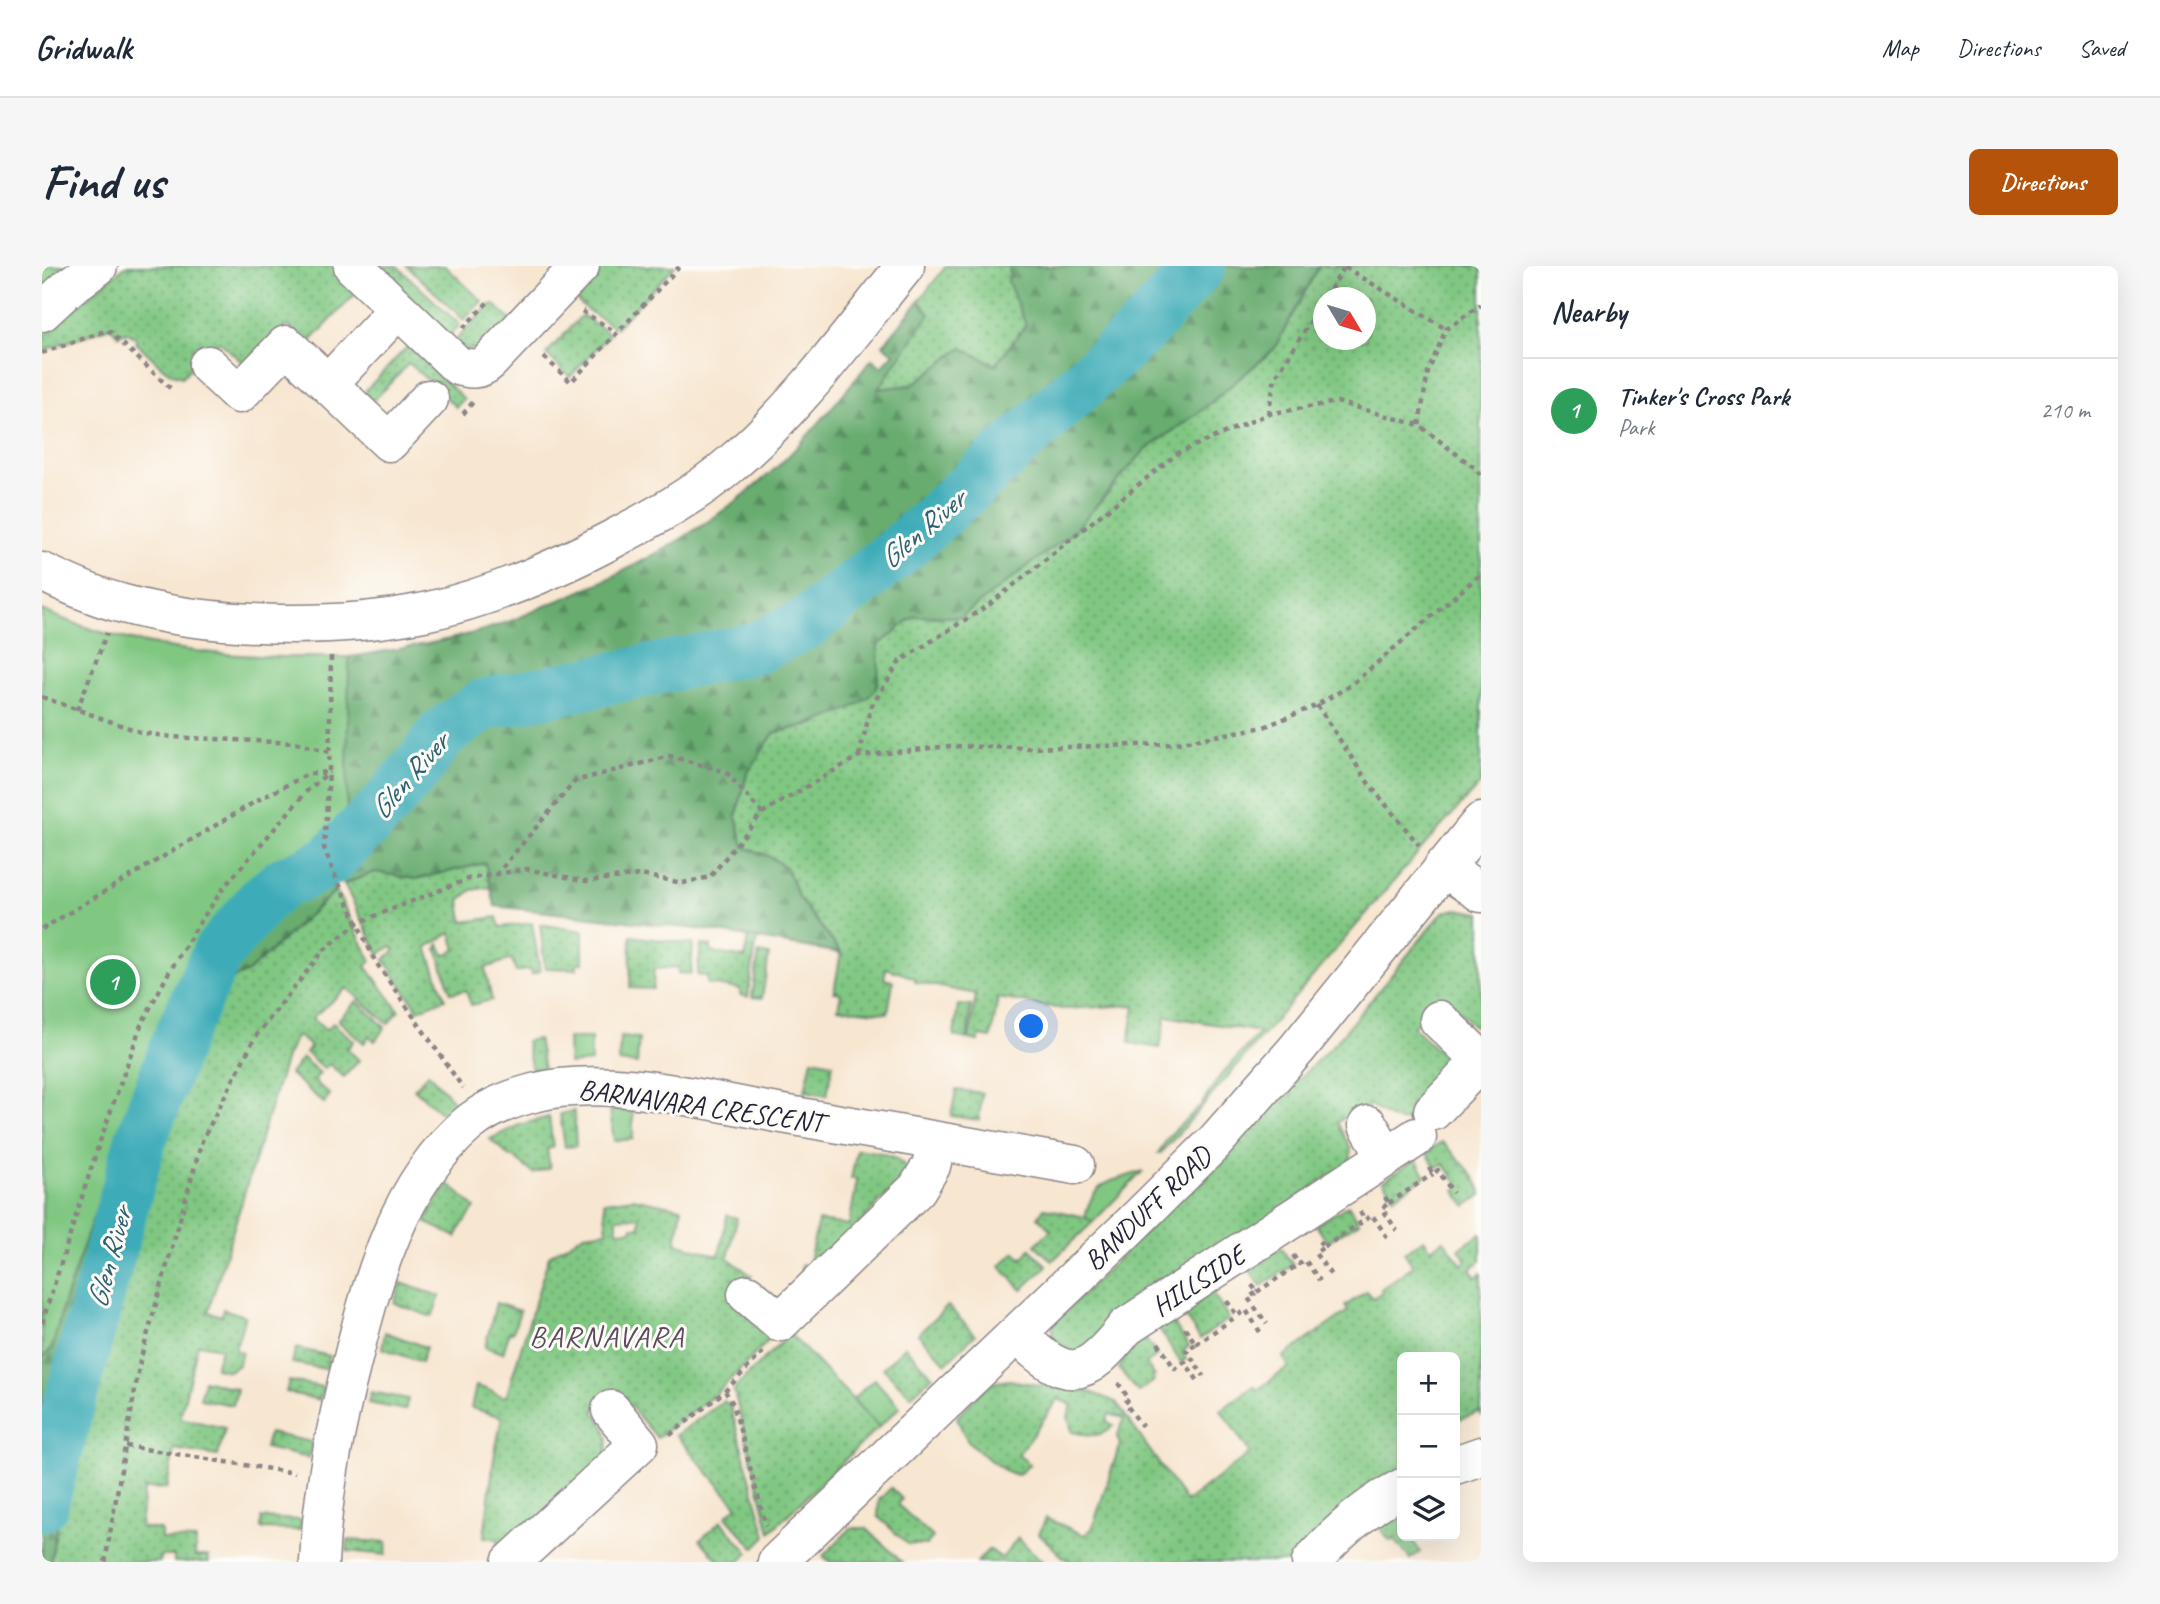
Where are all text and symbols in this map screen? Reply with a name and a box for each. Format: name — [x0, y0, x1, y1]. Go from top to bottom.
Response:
text: Gridwalk — [35, 27, 132, 69]
text: Map — [1882, 33, 1919, 63]
text: Directions — [1957, 33, 2040, 63]
text: Saved — [2078, 33, 2125, 63]
button: Directions — [1969, 149, 2118, 215]
text: Find us — [42, 151, 164, 213]
north arrow — [1313, 287, 1376, 350]
text: Nearby — [1551, 293, 1627, 331]
text: Tinker's Cross Park — [1618, 380, 1789, 413]
text: 1 — [1569, 396, 1579, 425]
text: 210 m — [2041, 396, 2090, 425]
text: Park — [1618, 413, 1654, 442]
water label: Glen River — [871, 478, 977, 577]
water label: Glen River — [361, 721, 460, 827]
pin: 1 — [90, 956, 136, 1008]
your location — [1014, 1009, 1048, 1043]
street label: BARNAVARA CRESCENT — [577, 1071, 832, 1141]
street label: BANDUFF ROAD — [1076, 1137, 1220, 1278]
water label: Glen River — [78, 1199, 142, 1312]
street label: HILLSIDE — [1145, 1235, 1255, 1324]
district label: BARNAVARA — [529, 1317, 685, 1355]
map controls — [1397, 1352, 1460, 1541]
button: + — [1397, 1352, 1460, 1415]
button: − — [1397, 1415, 1460, 1478]
button: layers — [1397, 1478, 1460, 1541]

